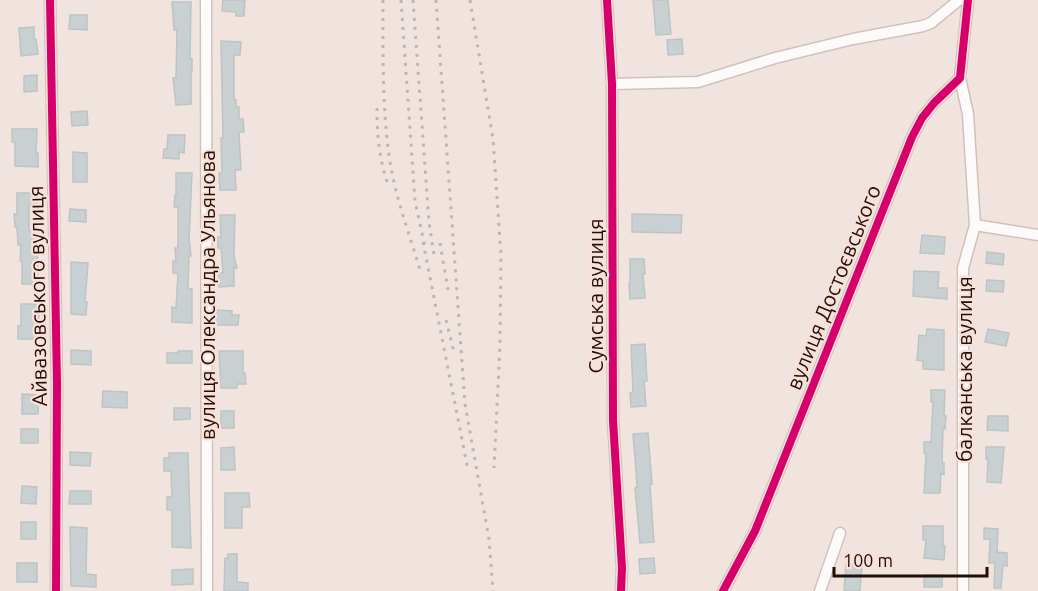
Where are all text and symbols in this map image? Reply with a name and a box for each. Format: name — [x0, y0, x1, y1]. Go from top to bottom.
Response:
street label: вулиця Олександра Ульянова — [195, 150, 219, 440]
street label: вулиця Достоєвського — [781, 181, 885, 393]
street label: Айвазовського вулиця — [23, 185, 51, 407]
street label: Сумська вулиця — [583, 219, 607, 373]
street label: балканська вулиця — [952, 276, 976, 462]
scale bar — [834, 540, 987, 578]
text: 100 m — [843, 550, 893, 570]

